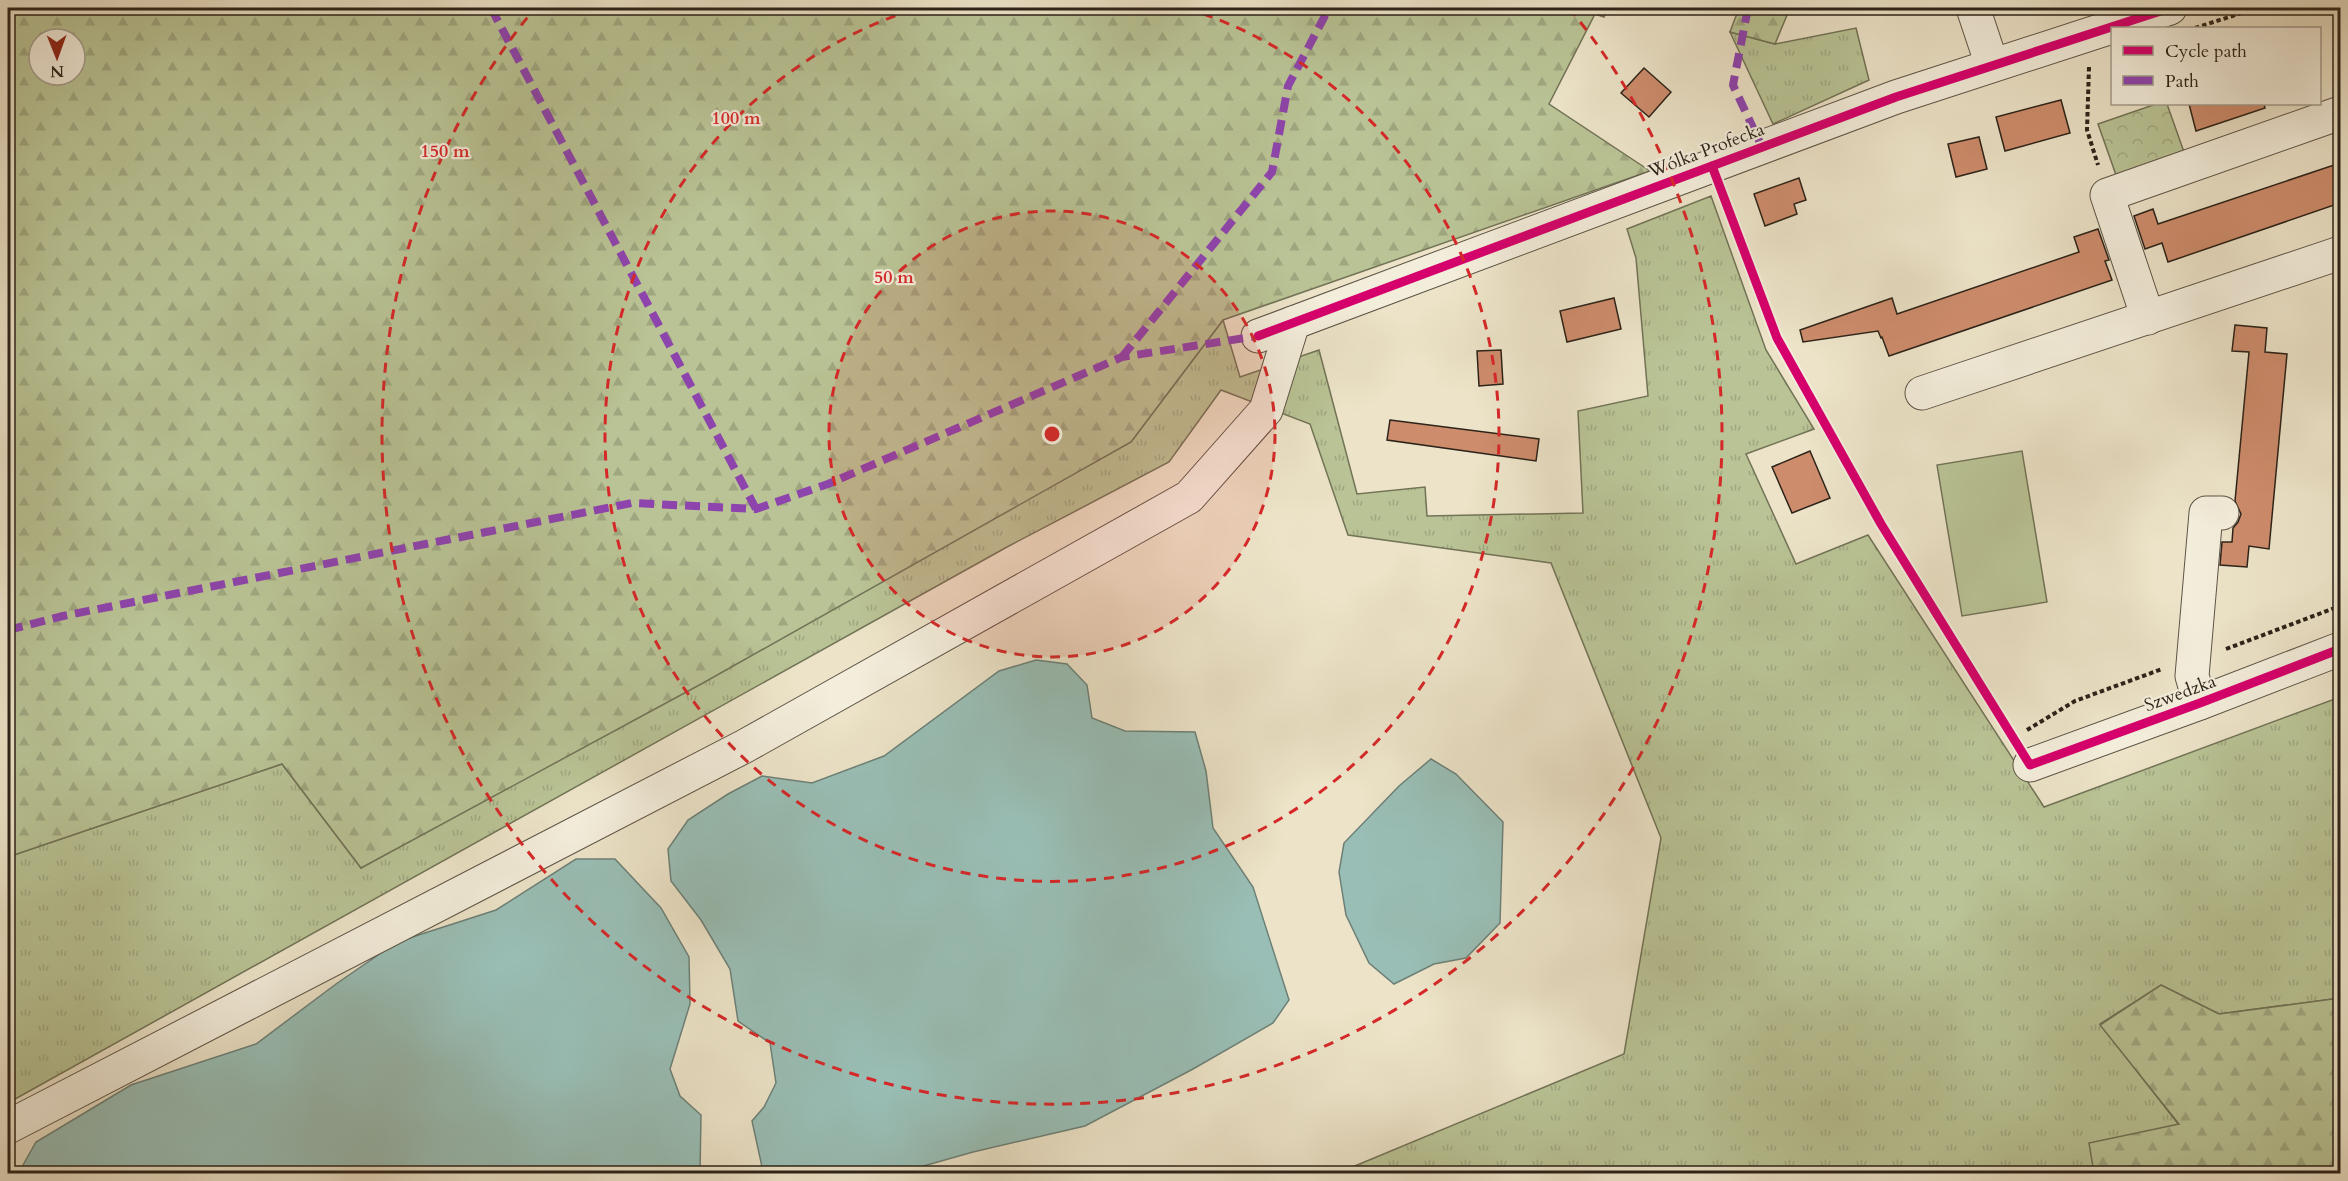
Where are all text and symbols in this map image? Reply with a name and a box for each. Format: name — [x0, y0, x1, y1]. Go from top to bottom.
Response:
north arrow — [27, 27, 87, 87]
legend — [2111, 27, 2321, 105]
text: Cycle path — [2165, 39, 2247, 64]
text: N — [50, 60, 64, 82]
text: Path — [2165, 69, 2199, 94]
text: 100 m — [711, 106, 761, 131]
street label: Wólka Profecka — [1644, 117, 1768, 184]
text: 150 m — [420, 139, 470, 164]
text: 50 m — [874, 265, 914, 290]
centre of rings — [1042, 424, 1062, 444]
street label: Szwedzka — [2141, 669, 2220, 718]

